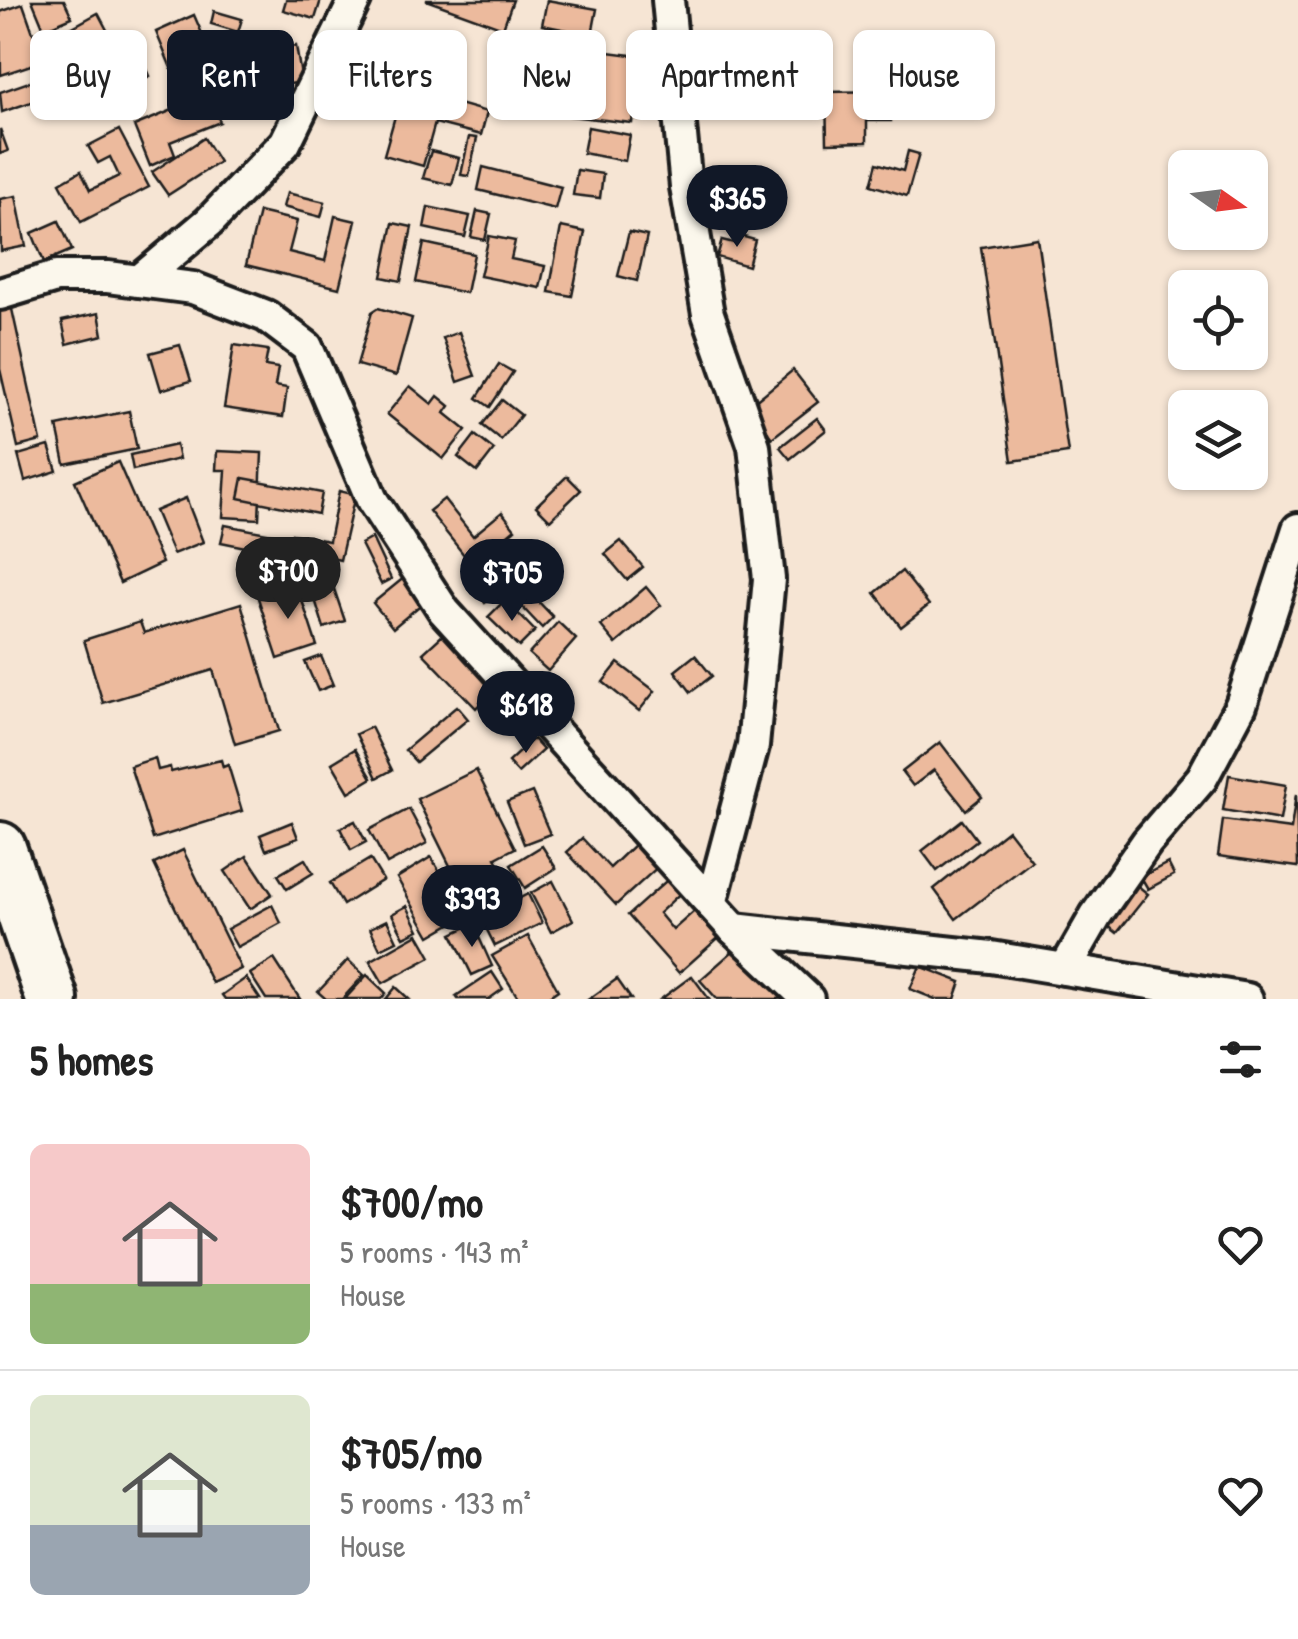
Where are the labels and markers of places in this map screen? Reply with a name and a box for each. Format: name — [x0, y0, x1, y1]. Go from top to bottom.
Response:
pin: $365 — [678, 165, 796, 250]
pin: $700 — [229, 537, 347, 622]
pin: $705 — [453, 539, 571, 624]
pin: $618 — [467, 671, 585, 756]
pin: $393 — [413, 865, 531, 950]

